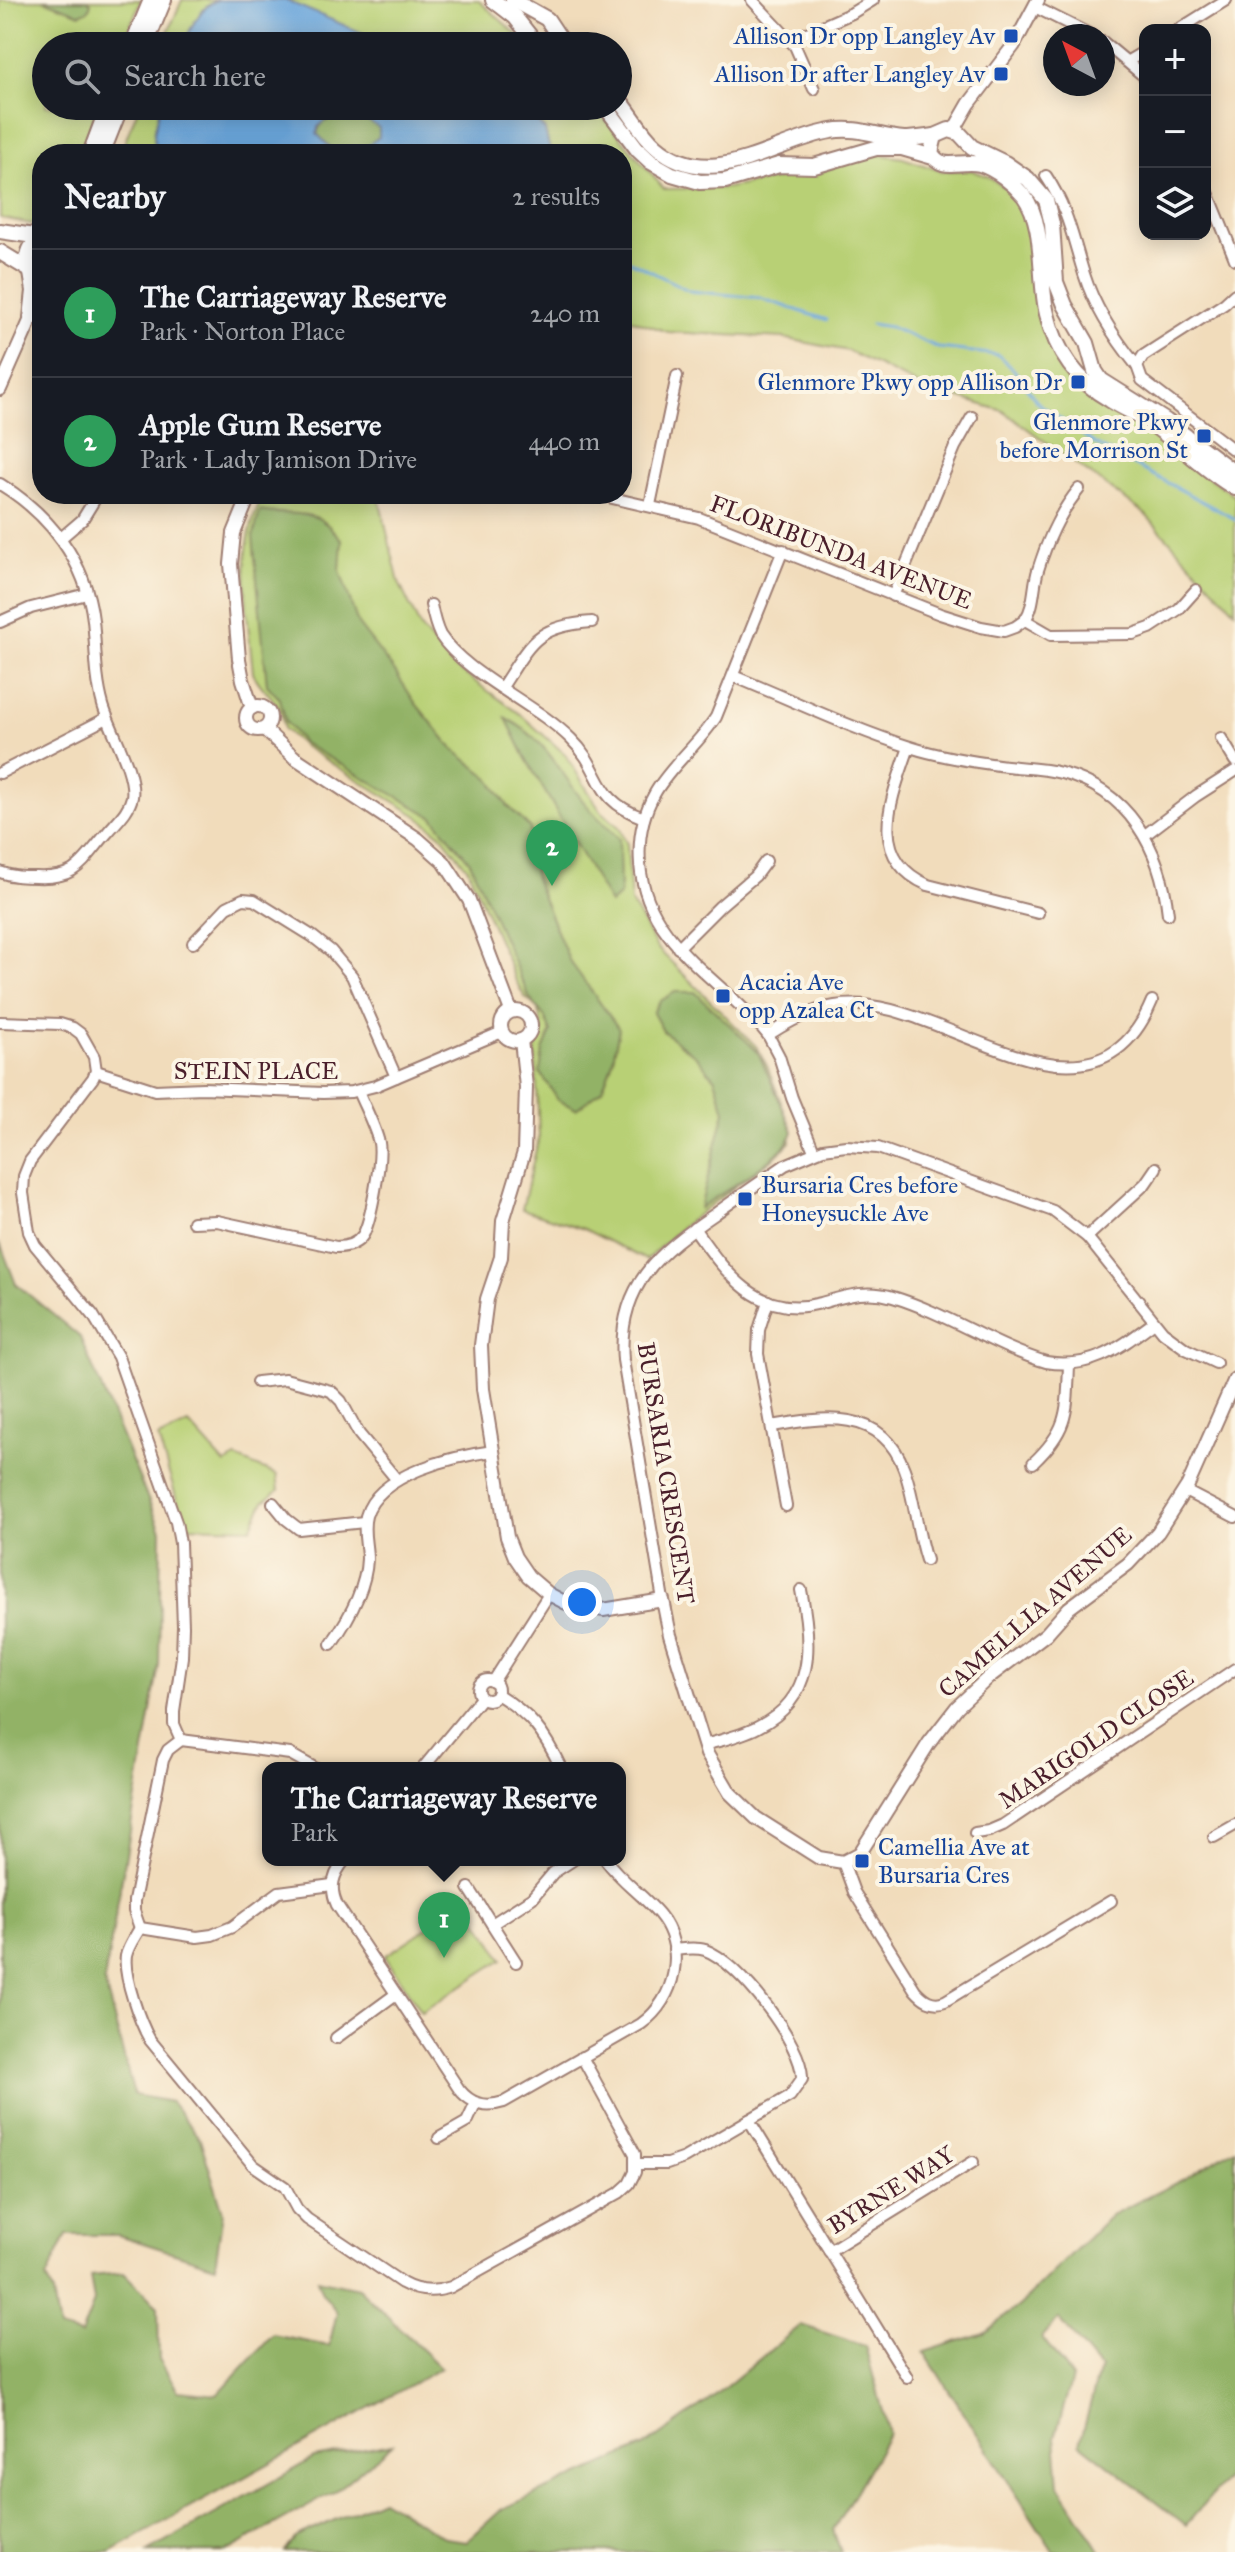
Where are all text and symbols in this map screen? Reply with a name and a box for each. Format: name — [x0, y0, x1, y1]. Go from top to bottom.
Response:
place label: Allison Dr opp Langley Av — [733, 21, 996, 51]
north arrow — [1043, 24, 1115, 96]
map controls — [1139, 24, 1211, 240]
button: + — [1139, 24, 1211, 96]
marker: Allison Dr opp Langley Av — [1002, 27, 1020, 45]
search box — [32, 32, 632, 120]
icon: search — [60, 54, 104, 98]
text: Search here — [124, 58, 266, 94]
place label: Allison Dr after Langley Av — [714, 59, 986, 89]
marker: Allison Dr after Langley Av — [992, 65, 1010, 83]
button: − — [1139, 96, 1211, 168]
button: layers — [1139, 168, 1211, 240]
text: Nearby — [64, 176, 166, 217]
text: 2 results — [512, 180, 600, 212]
text: The Carriageway Reserve — [140, 279, 447, 315]
text: 1 — [85, 297, 95, 329]
text: 240 m — [530, 297, 600, 329]
text: Park · Norton Place — [140, 315, 345, 347]
place label: Glenmore Pkwy opp Allison Dr — [757, 367, 1062, 397]
marker: Glenmore Pkwy opp Allison Dr — [1069, 373, 1087, 391]
text: Apple Gum Reserve — [140, 407, 382, 443]
place label: Glenmore Pkwy before Morrison St — [1000, 407, 1189, 465]
text: 2 — [84, 425, 96, 457]
text: 440 m — [528, 425, 600, 457]
marker: Glenmore Pkwy before Morrison St — [1195, 427, 1213, 445]
text: Park · Lady Jamison Drive — [140, 443, 417, 475]
street label: FLORIBUNDA AVENUE — [706, 488, 976, 616]
pin: 2 — [526, 820, 578, 886]
place label: Acacia Ave opp Azalea Ct — [738, 967, 875, 1025]
marker: Acacia Ave opp Azalea Ct — [714, 987, 732, 1005]
street label: STEIN PLACE — [174, 1056, 338, 1086]
place label: Bursaria Cres before Honeysuckle Ave — [761, 1170, 958, 1228]
marker: Bursaria Cres before Honeysuckle Ave — [736, 1190, 754, 1208]
street label: BURSARIA CRESCENT — [630, 1340, 702, 1606]
street label: CAMELLIA AVENUE — [932, 1520, 1138, 1704]
your location — [562, 1582, 602, 1622]
street label: MARIGOLD CLOSE — [993, 1663, 1199, 1815]
popup — [262, 1762, 626, 1866]
text: The Carriageway Reserve — [291, 1780, 597, 1816]
text: Park — [291, 1816, 338, 1848]
place label: Camellia Ave at Bursaria Cres — [878, 1832, 1030, 1890]
marker: Camellia Ave at Bursaria Cres — [853, 1852, 871, 1870]
pin: 1 — [418, 1892, 470, 1958]
street label: BYRNE WAY — [822, 2139, 960, 2241]

